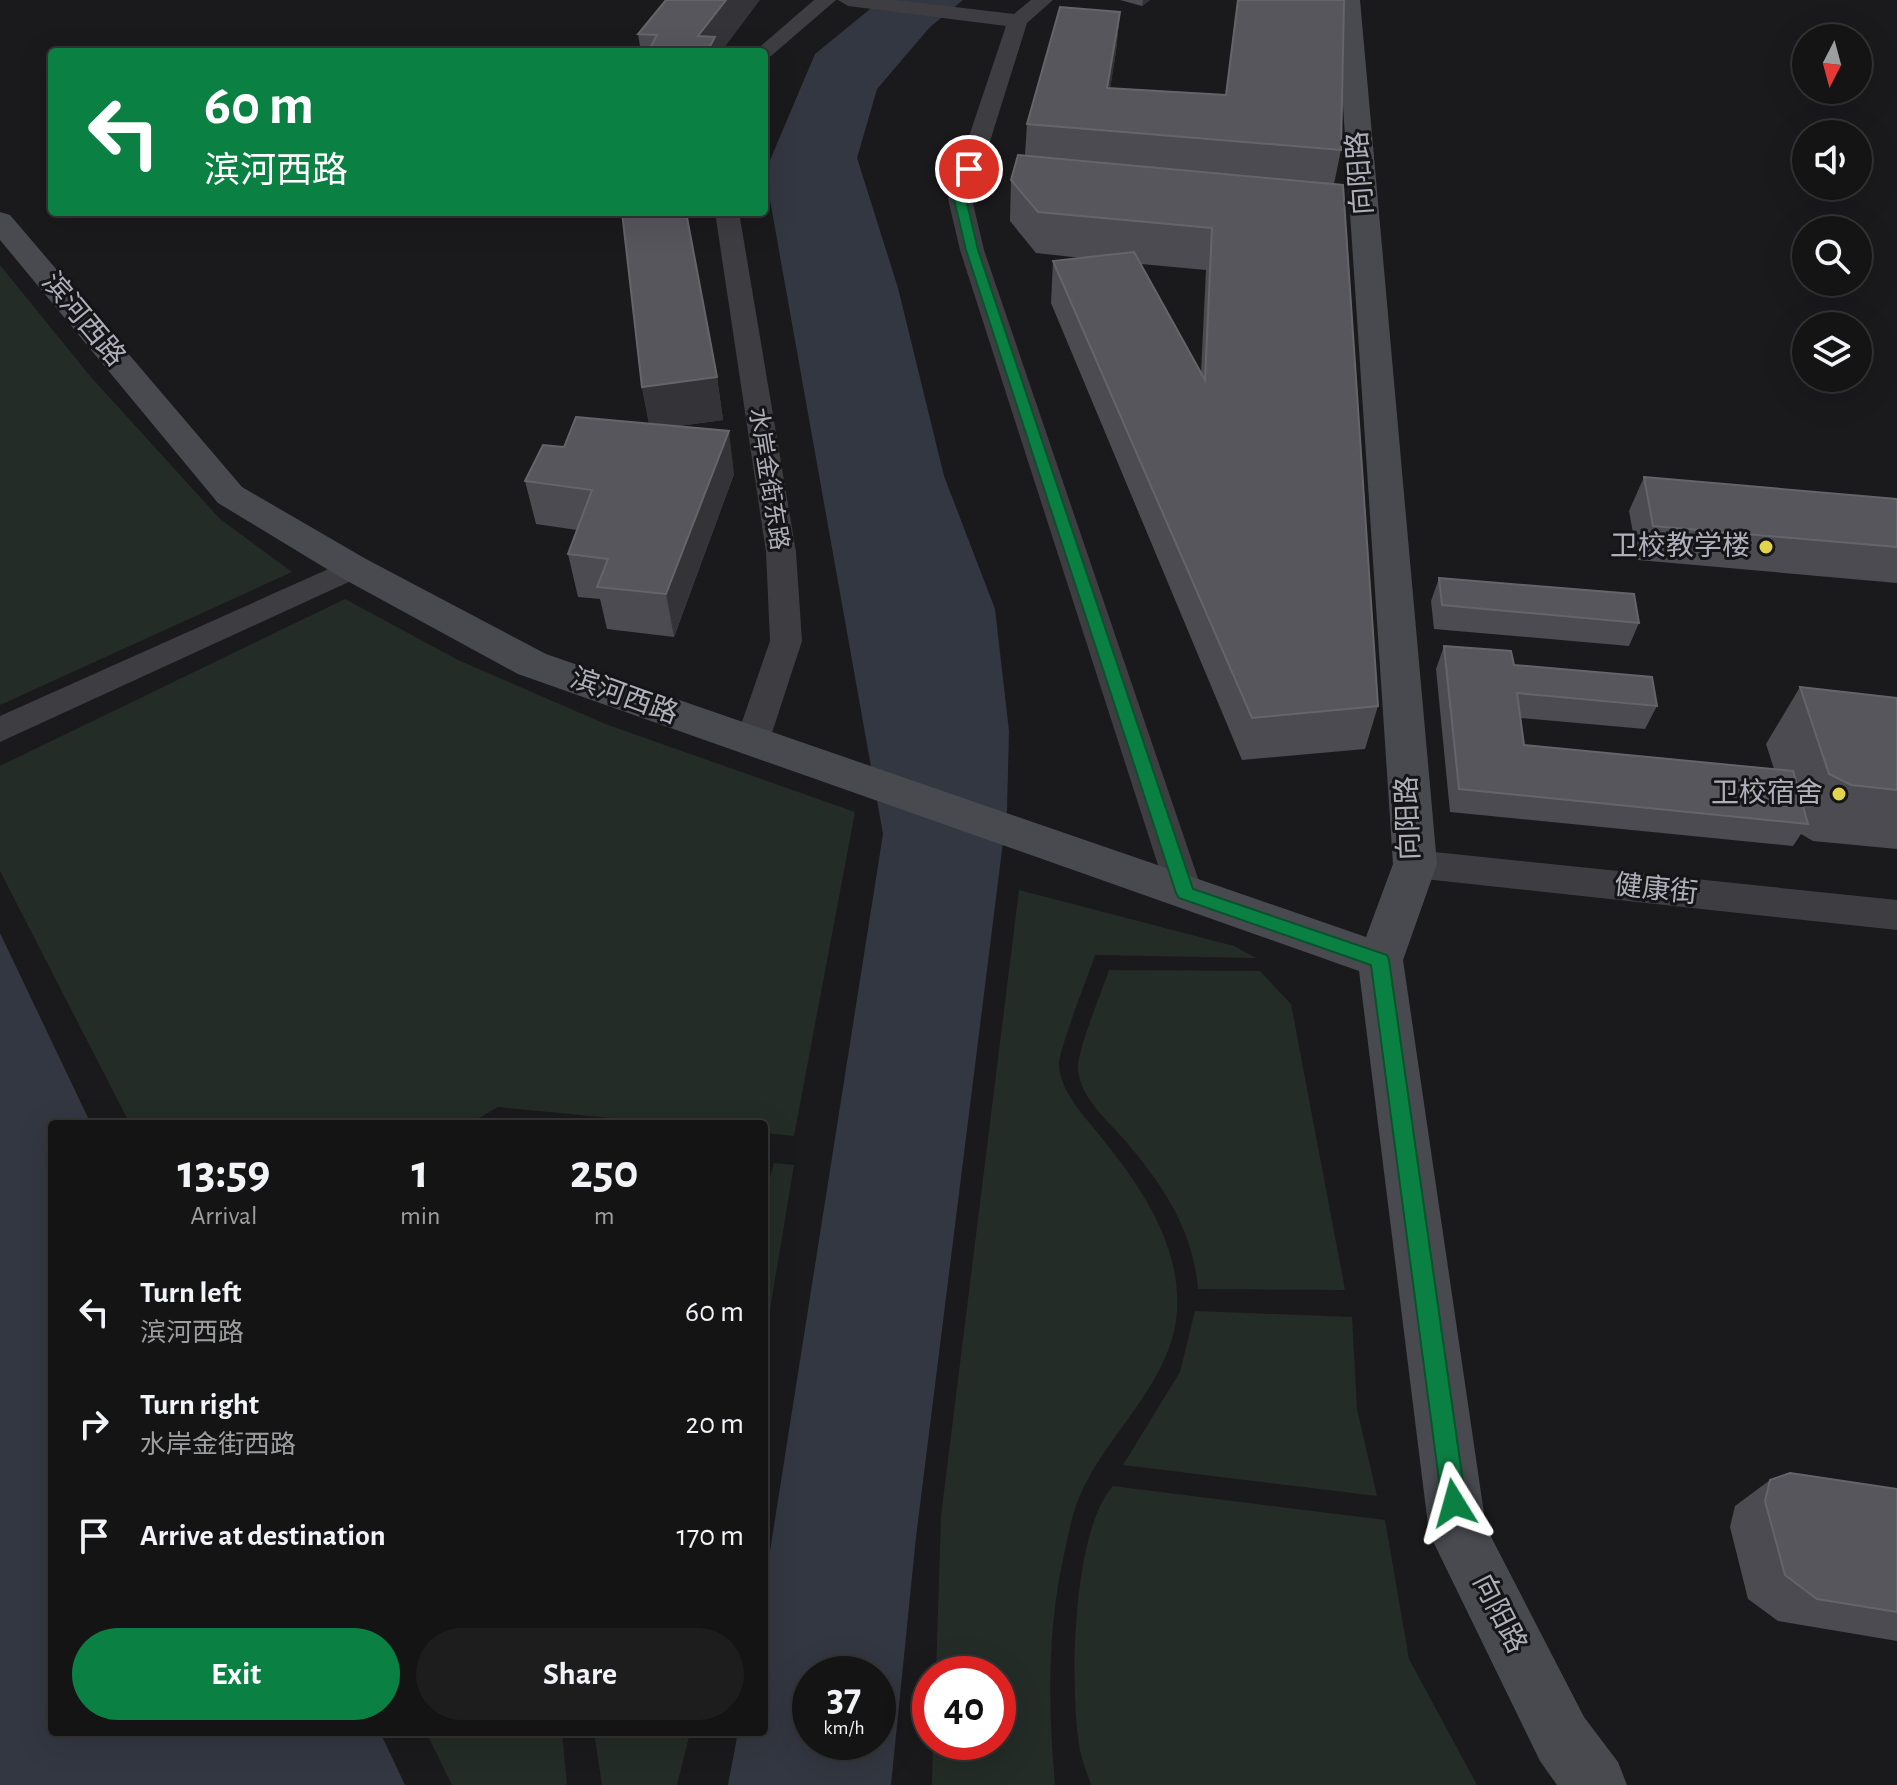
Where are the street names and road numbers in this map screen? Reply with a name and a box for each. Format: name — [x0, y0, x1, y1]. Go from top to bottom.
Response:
street label: 向阳路 — [1342, 130, 1378, 216]
street label: 滨河西路 — [36, 267, 131, 372]
street label: 水岸金街东路 — [745, 406, 793, 552]
street label: 滨河西路 — [567, 663, 682, 729]
street label: 向阳路 — [1392, 776, 1424, 861]
street label: 健康街 — [1613, 870, 1699, 908]
street label: 向阳路 — [1467, 1569, 1532, 1658]

